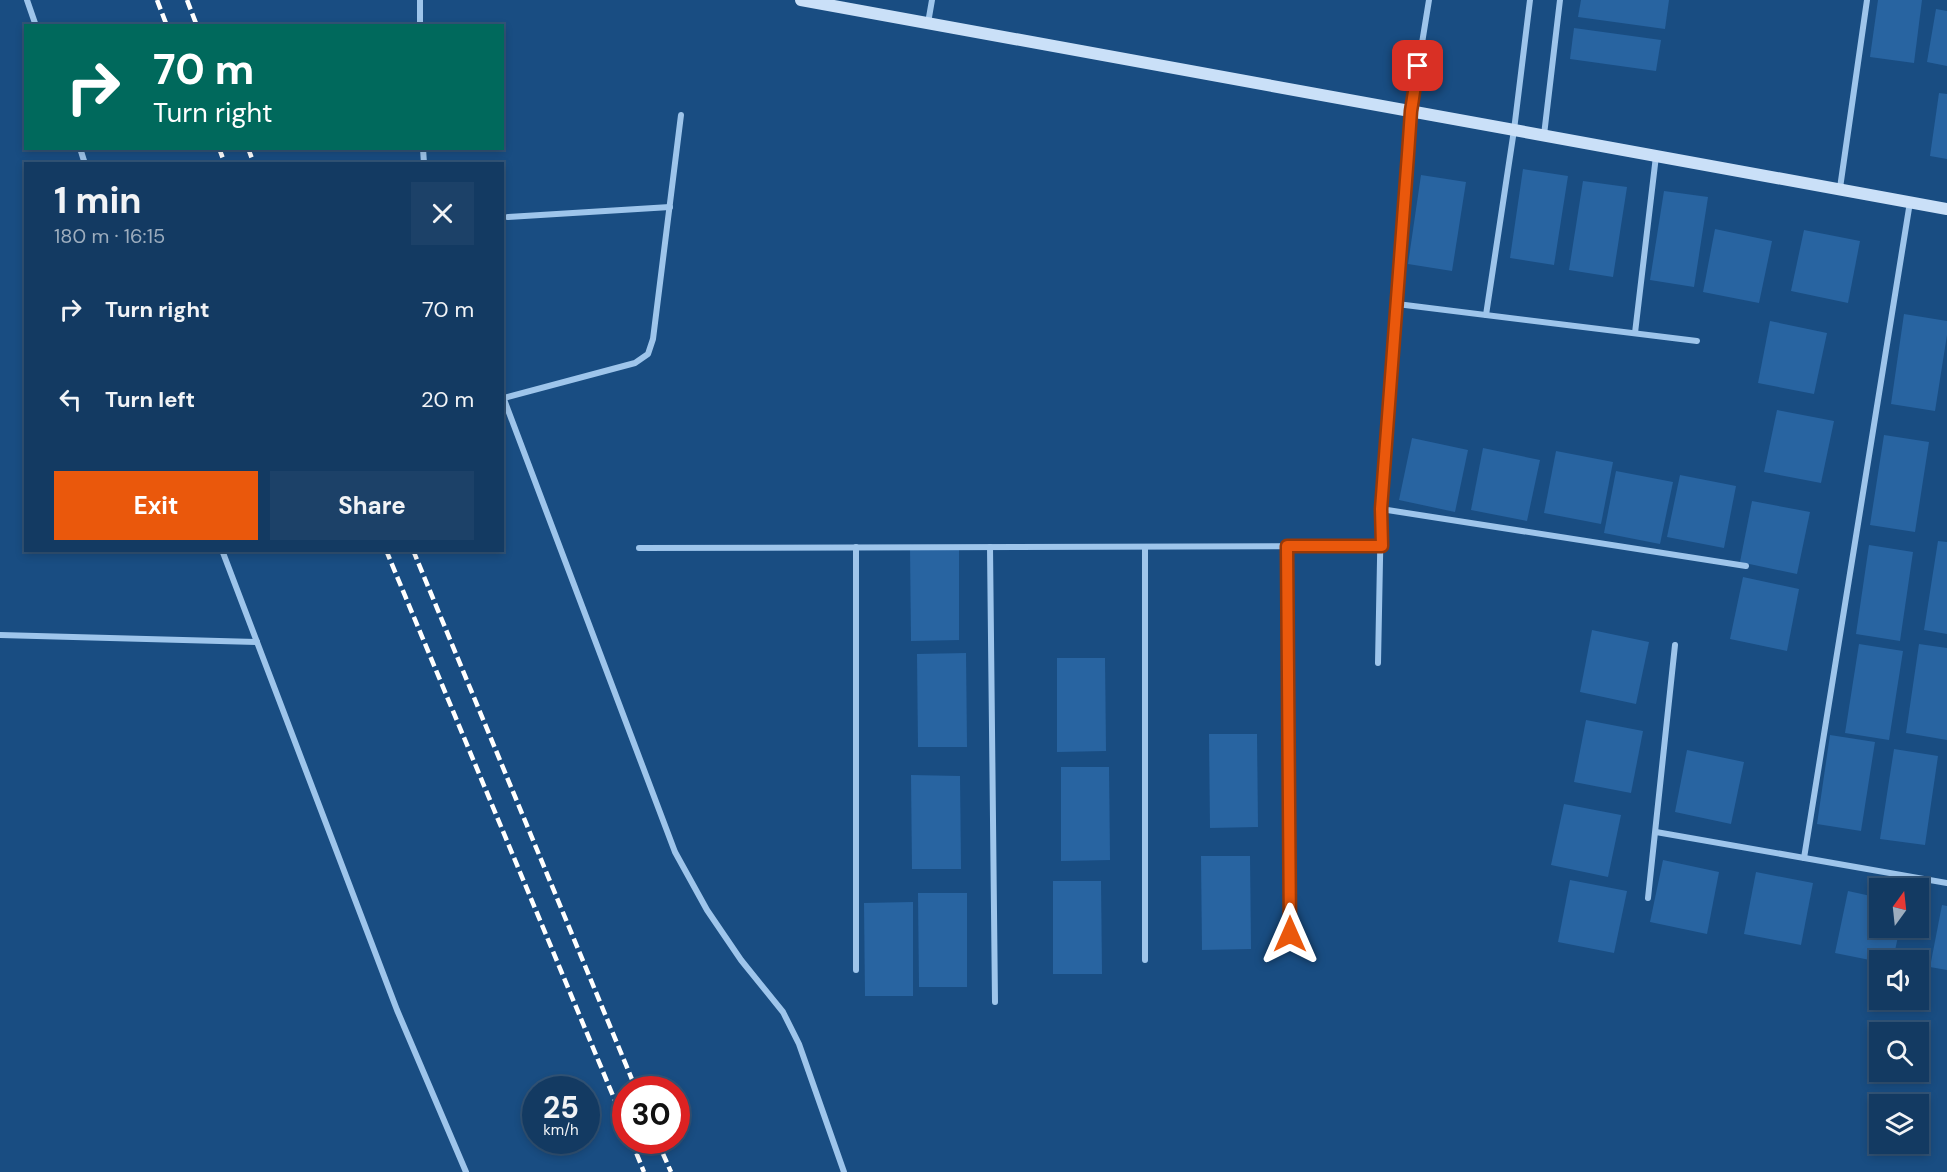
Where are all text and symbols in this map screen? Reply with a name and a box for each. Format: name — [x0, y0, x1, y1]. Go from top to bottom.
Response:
pin — [1392, 40, 1443, 91]
text: 70 m — [153, 42, 254, 97]
icon: right — [54, 48, 132, 126]
icon: arrive — [1401, 49, 1434, 82]
text: Turn right — [153, 95, 273, 130]
text: 1 min — [54, 177, 142, 224]
button: close — [411, 182, 474, 245]
text: 180 m · 16:15 — [54, 223, 165, 249]
icon: right — [54, 293, 87, 326]
text: Turn right — [105, 295, 210, 324]
text: 70 m — [422, 295, 474, 324]
icon: left — [54, 383, 87, 416]
text: Turn left — [105, 385, 195, 414]
text: 20 m — [421, 385, 474, 414]
button: Exit — [54, 471, 258, 540]
button: Share — [270, 471, 474, 540]
north arrow — [1869, 878, 1929, 938]
map controls — [1869, 878, 1929, 1154]
position arrow — [1258, 902, 1322, 966]
button: sound — [1869, 950, 1929, 1010]
button: search — [1869, 1022, 1929, 1082]
speed limit sign: 30 — [612, 1076, 690, 1154]
text: 25 — [543, 1088, 579, 1127]
button: layers — [1869, 1094, 1929, 1154]
text: km/h — [543, 1120, 579, 1140]

